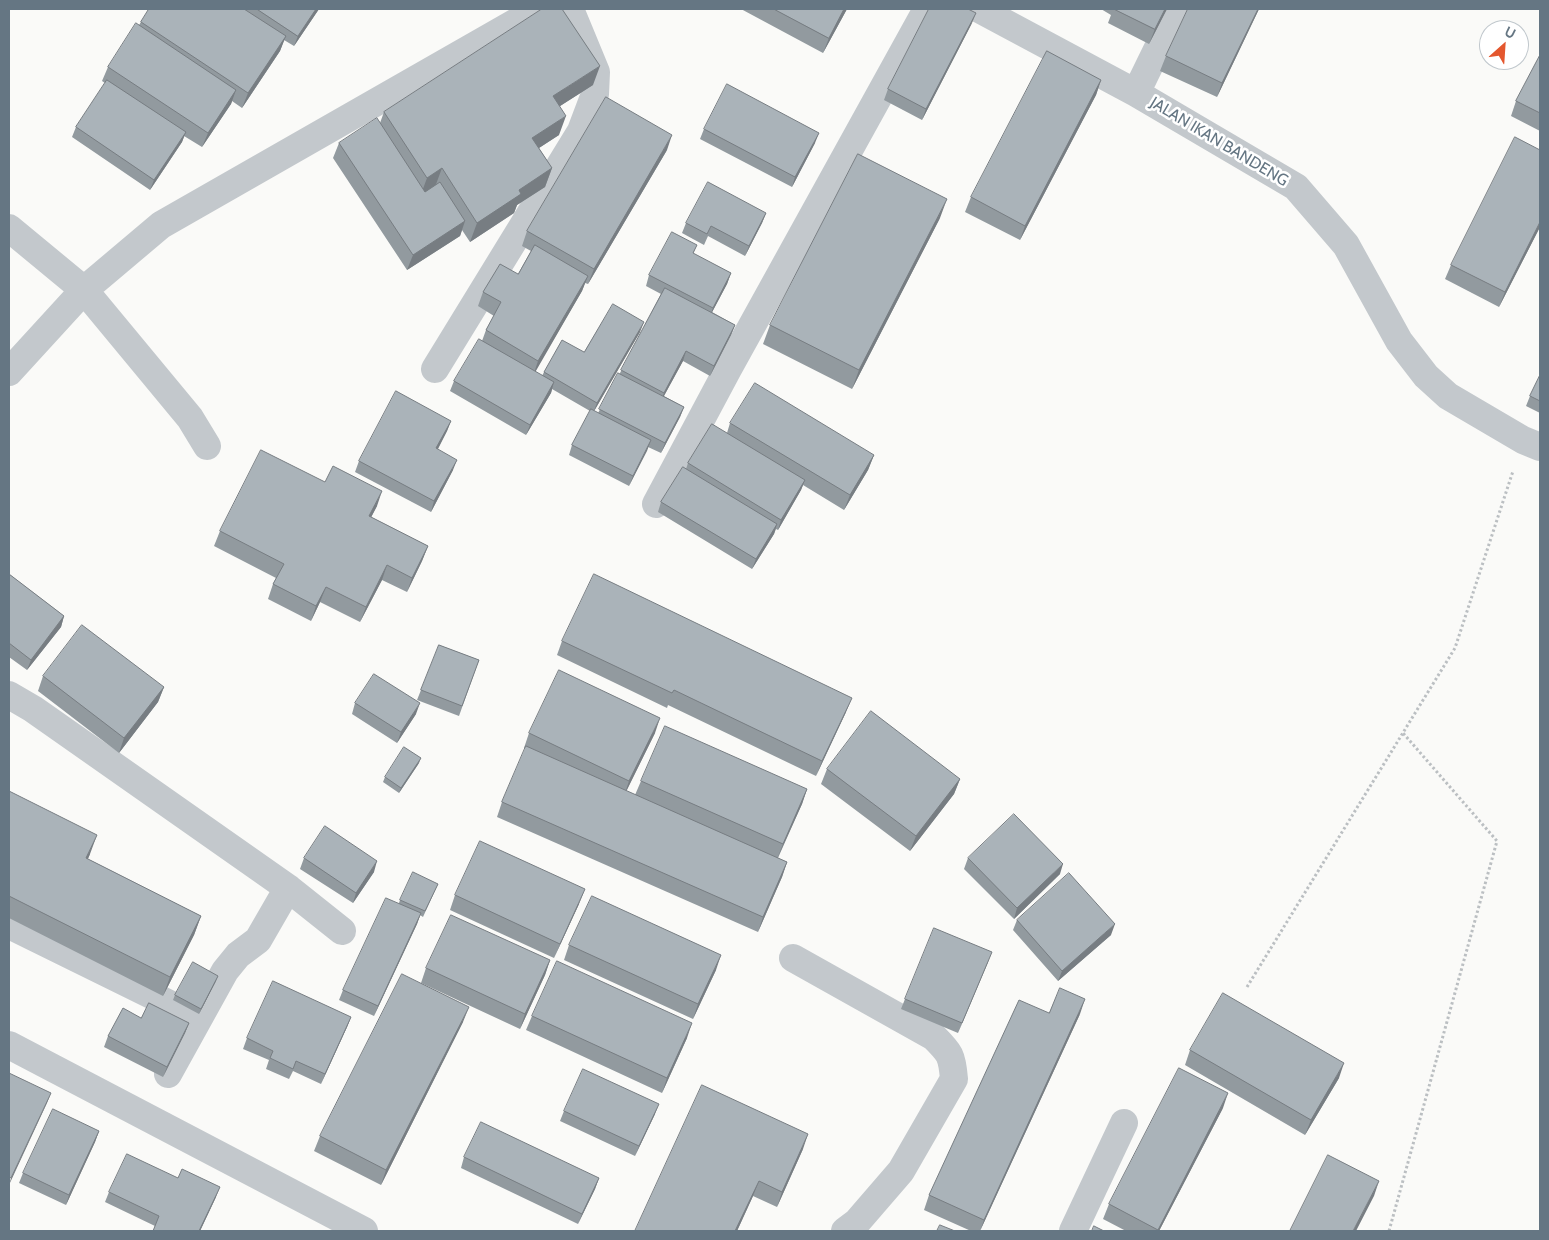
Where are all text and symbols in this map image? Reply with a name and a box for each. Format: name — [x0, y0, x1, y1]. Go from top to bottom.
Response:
north arrow — [1479, 20, 1529, 70]
text: U — [1502, 22, 1519, 43]
street label: JALAN IKAN BANDENG — [1146, 93, 1292, 191]

